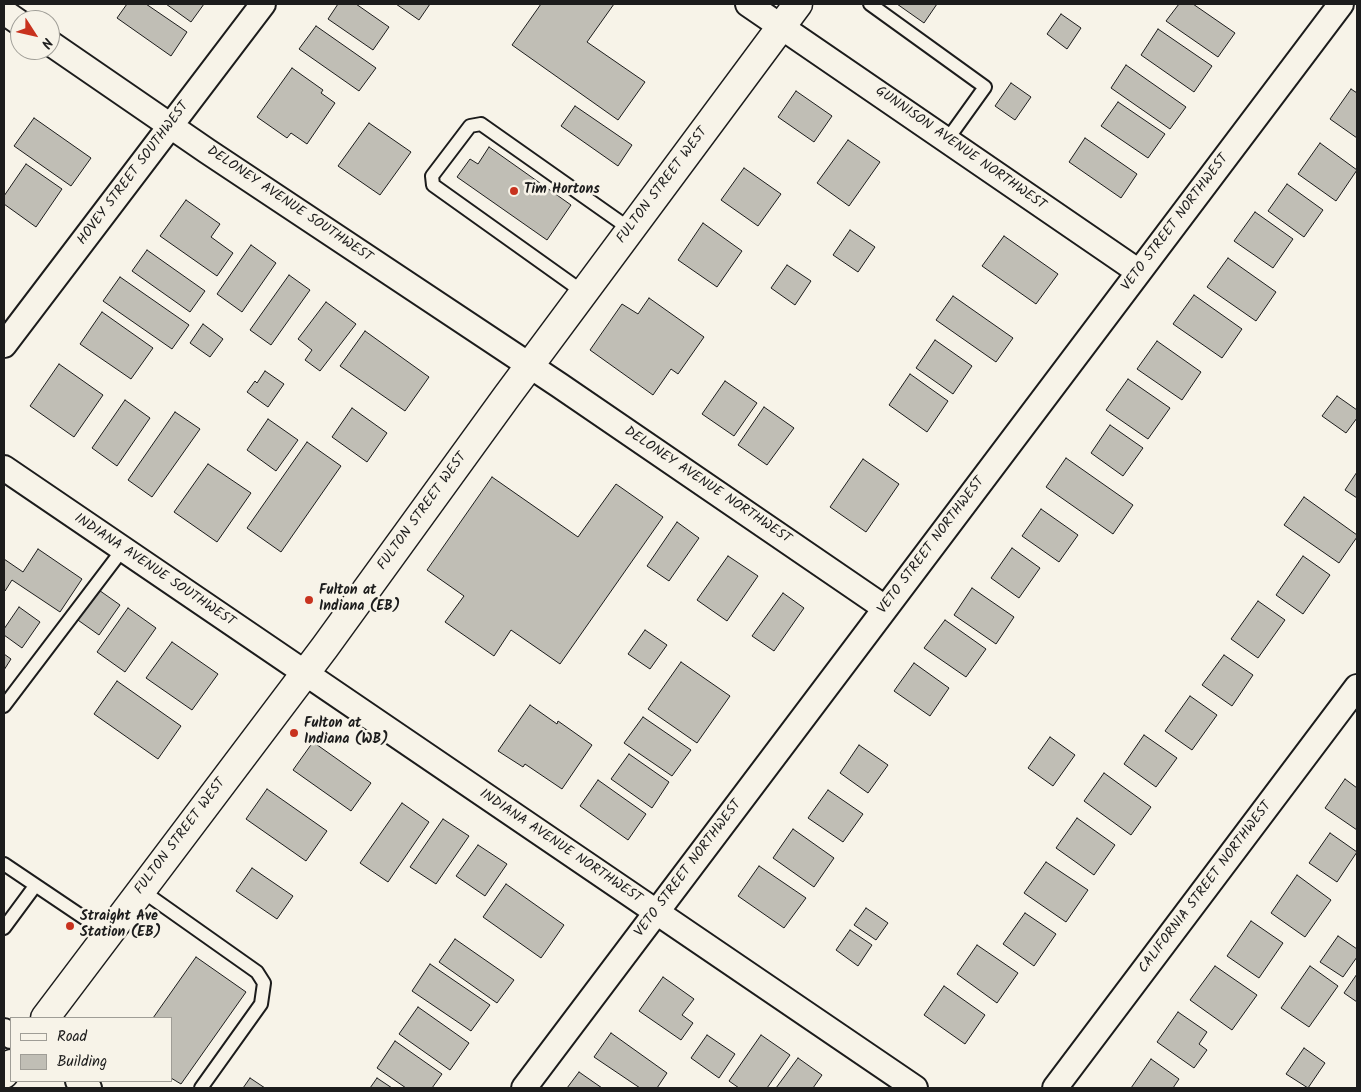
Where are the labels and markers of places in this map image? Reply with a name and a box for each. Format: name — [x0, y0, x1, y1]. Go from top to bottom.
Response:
place label: Tim Hortons — [524, 183, 600, 199]
marker: Tim Hortons — [508, 185, 520, 197]
place label: Fulton at Indiana (EB) — [319, 584, 400, 616]
marker: Fulton at Indiana (EB) — [303, 594, 315, 606]
place label: Fulton at Indiana (WB) — [304, 717, 389, 750]
marker: Fulton at Indiana (WB) — [288, 727, 300, 739]
place label: Straight Ave Station (EB) — [80, 910, 161, 942]
marker: Straight Ave Station (EB) — [64, 920, 76, 932]

